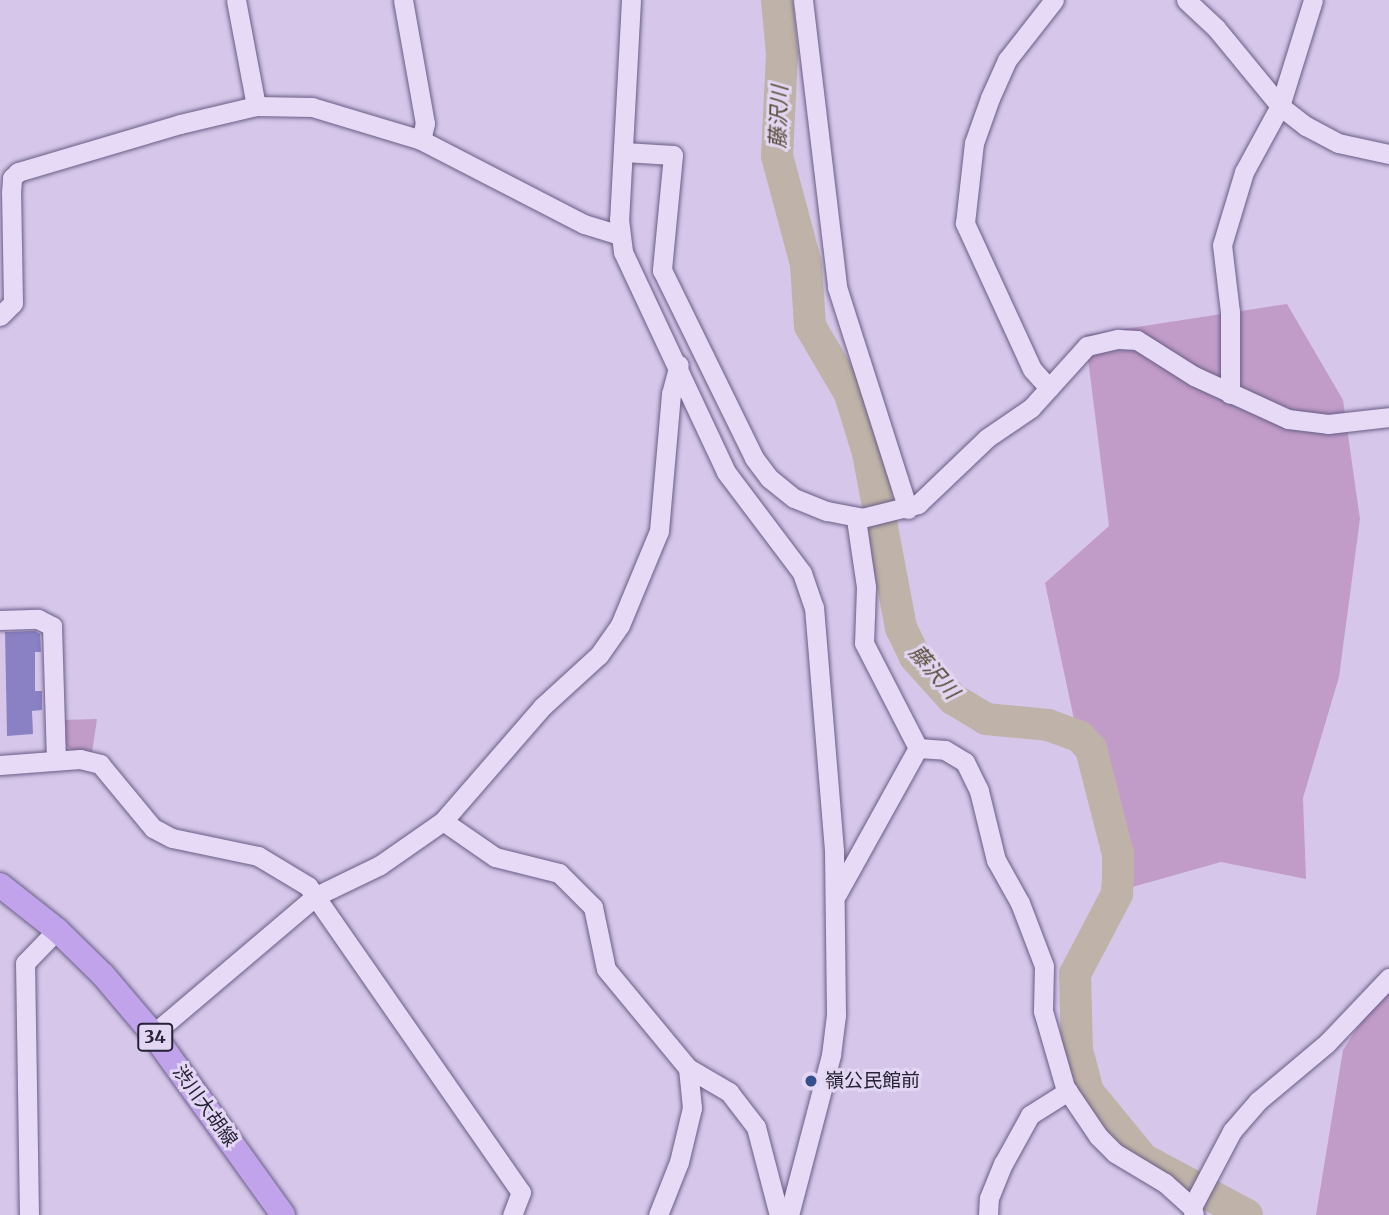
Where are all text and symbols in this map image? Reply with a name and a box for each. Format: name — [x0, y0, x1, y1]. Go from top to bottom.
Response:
water label: 藤沢川 — [765, 85, 793, 149]
water label: 藤沢川 — [904, 640, 964, 704]
road number: 34 — [136, 1022, 174, 1052]
street label: 渋川大胡線 — [168, 1061, 242, 1151]
place label: 嶺公民館前 — [825, 1070, 920, 1092]
marker: 嶺公民館前 — [803, 1073, 819, 1089]

